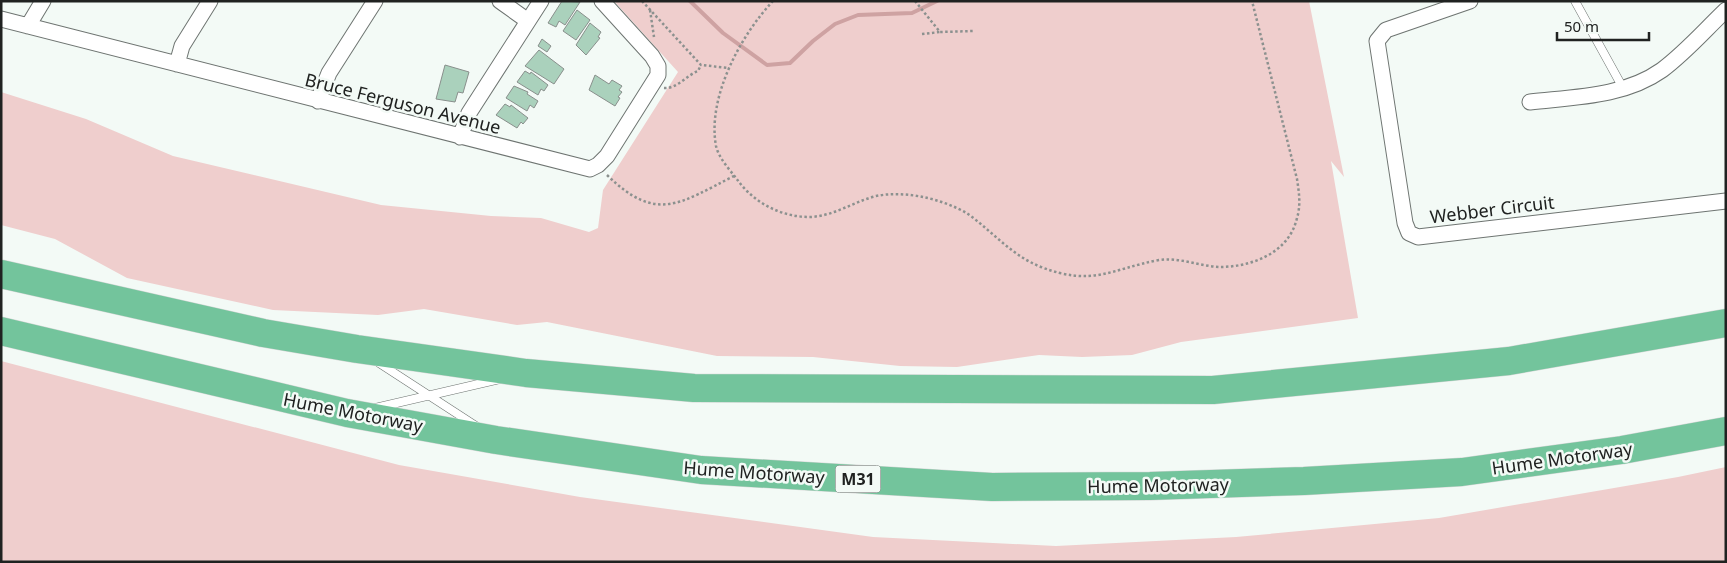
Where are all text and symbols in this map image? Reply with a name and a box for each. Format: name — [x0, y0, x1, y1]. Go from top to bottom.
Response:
scale bar — [1557, 10, 1650, 42]
text: 50 m — [1564, 16, 1599, 36]
street label: Bruce Ferguson Avenue — [302, 67, 504, 139]
street label: Webber Circuit — [1429, 189, 1556, 229]
street label: Hume Motorway — [281, 387, 426, 437]
street label: Hume Motorway — [1490, 436, 1635, 480]
street label: Hume Motorway — [683, 455, 826, 489]
road number: M31 — [836, 466, 880, 492]
street label: Hume Motorway — [1087, 472, 1230, 498]

